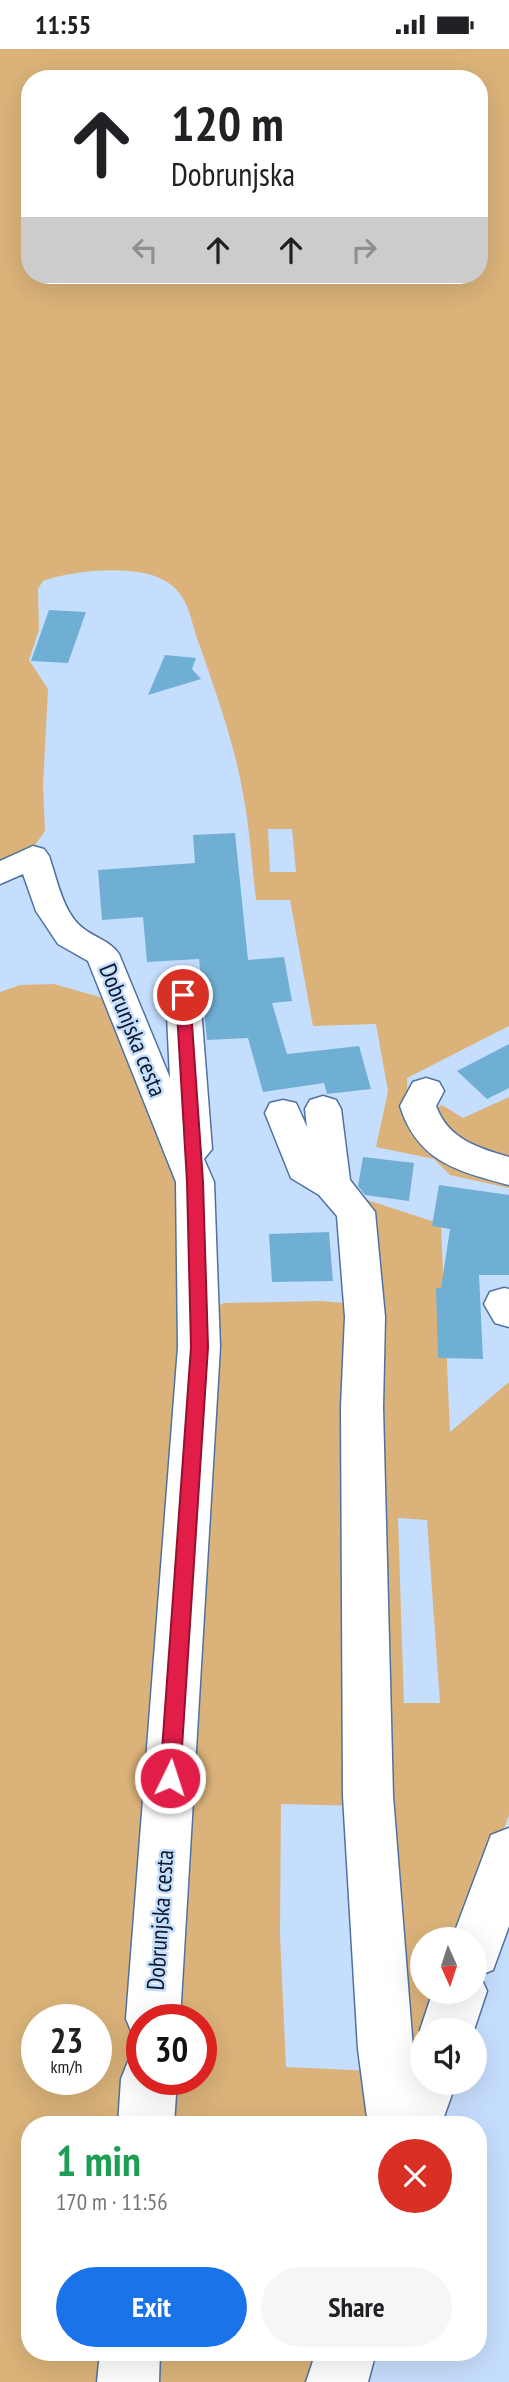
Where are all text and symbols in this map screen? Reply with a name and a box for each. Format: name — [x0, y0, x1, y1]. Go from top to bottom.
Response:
text: 11:55 — [35, 8, 91, 41]
text: 120 m — [171, 91, 284, 155]
icon: ahead — [56, 98, 147, 189]
text: Dobrunjska — [171, 153, 295, 195]
icon: left — [126, 231, 164, 269]
icon: ahead — [199, 231, 237, 269]
icon: ahead — [272, 231, 310, 269]
icon: right — [345, 231, 383, 269]
street label: Dobrunjska cesta — [92, 959, 174, 1101]
pin — [153, 965, 213, 1025]
icon: arrive — [164, 976, 202, 1014]
position arrow — [133, 1741, 207, 1815]
street label: Dobrunjska cesta — [140, 1849, 180, 1991]
north arrow — [410, 1927, 486, 2004]
map controls — [410, 1927, 487, 2095]
speed limit sign: 30 — [126, 2004, 217, 2095]
text: 23 — [50, 2017, 83, 2063]
button: sound — [410, 2018, 487, 2095]
text: km/h — [51, 2055, 82, 2078]
text: 1 min — [56, 2133, 141, 2188]
button: close — [378, 2139, 452, 2213]
text: 170 m · 11:56 — [56, 2187, 168, 2216]
button: Exit — [56, 2267, 247, 2347]
button: Share — [261, 2267, 452, 2347]

